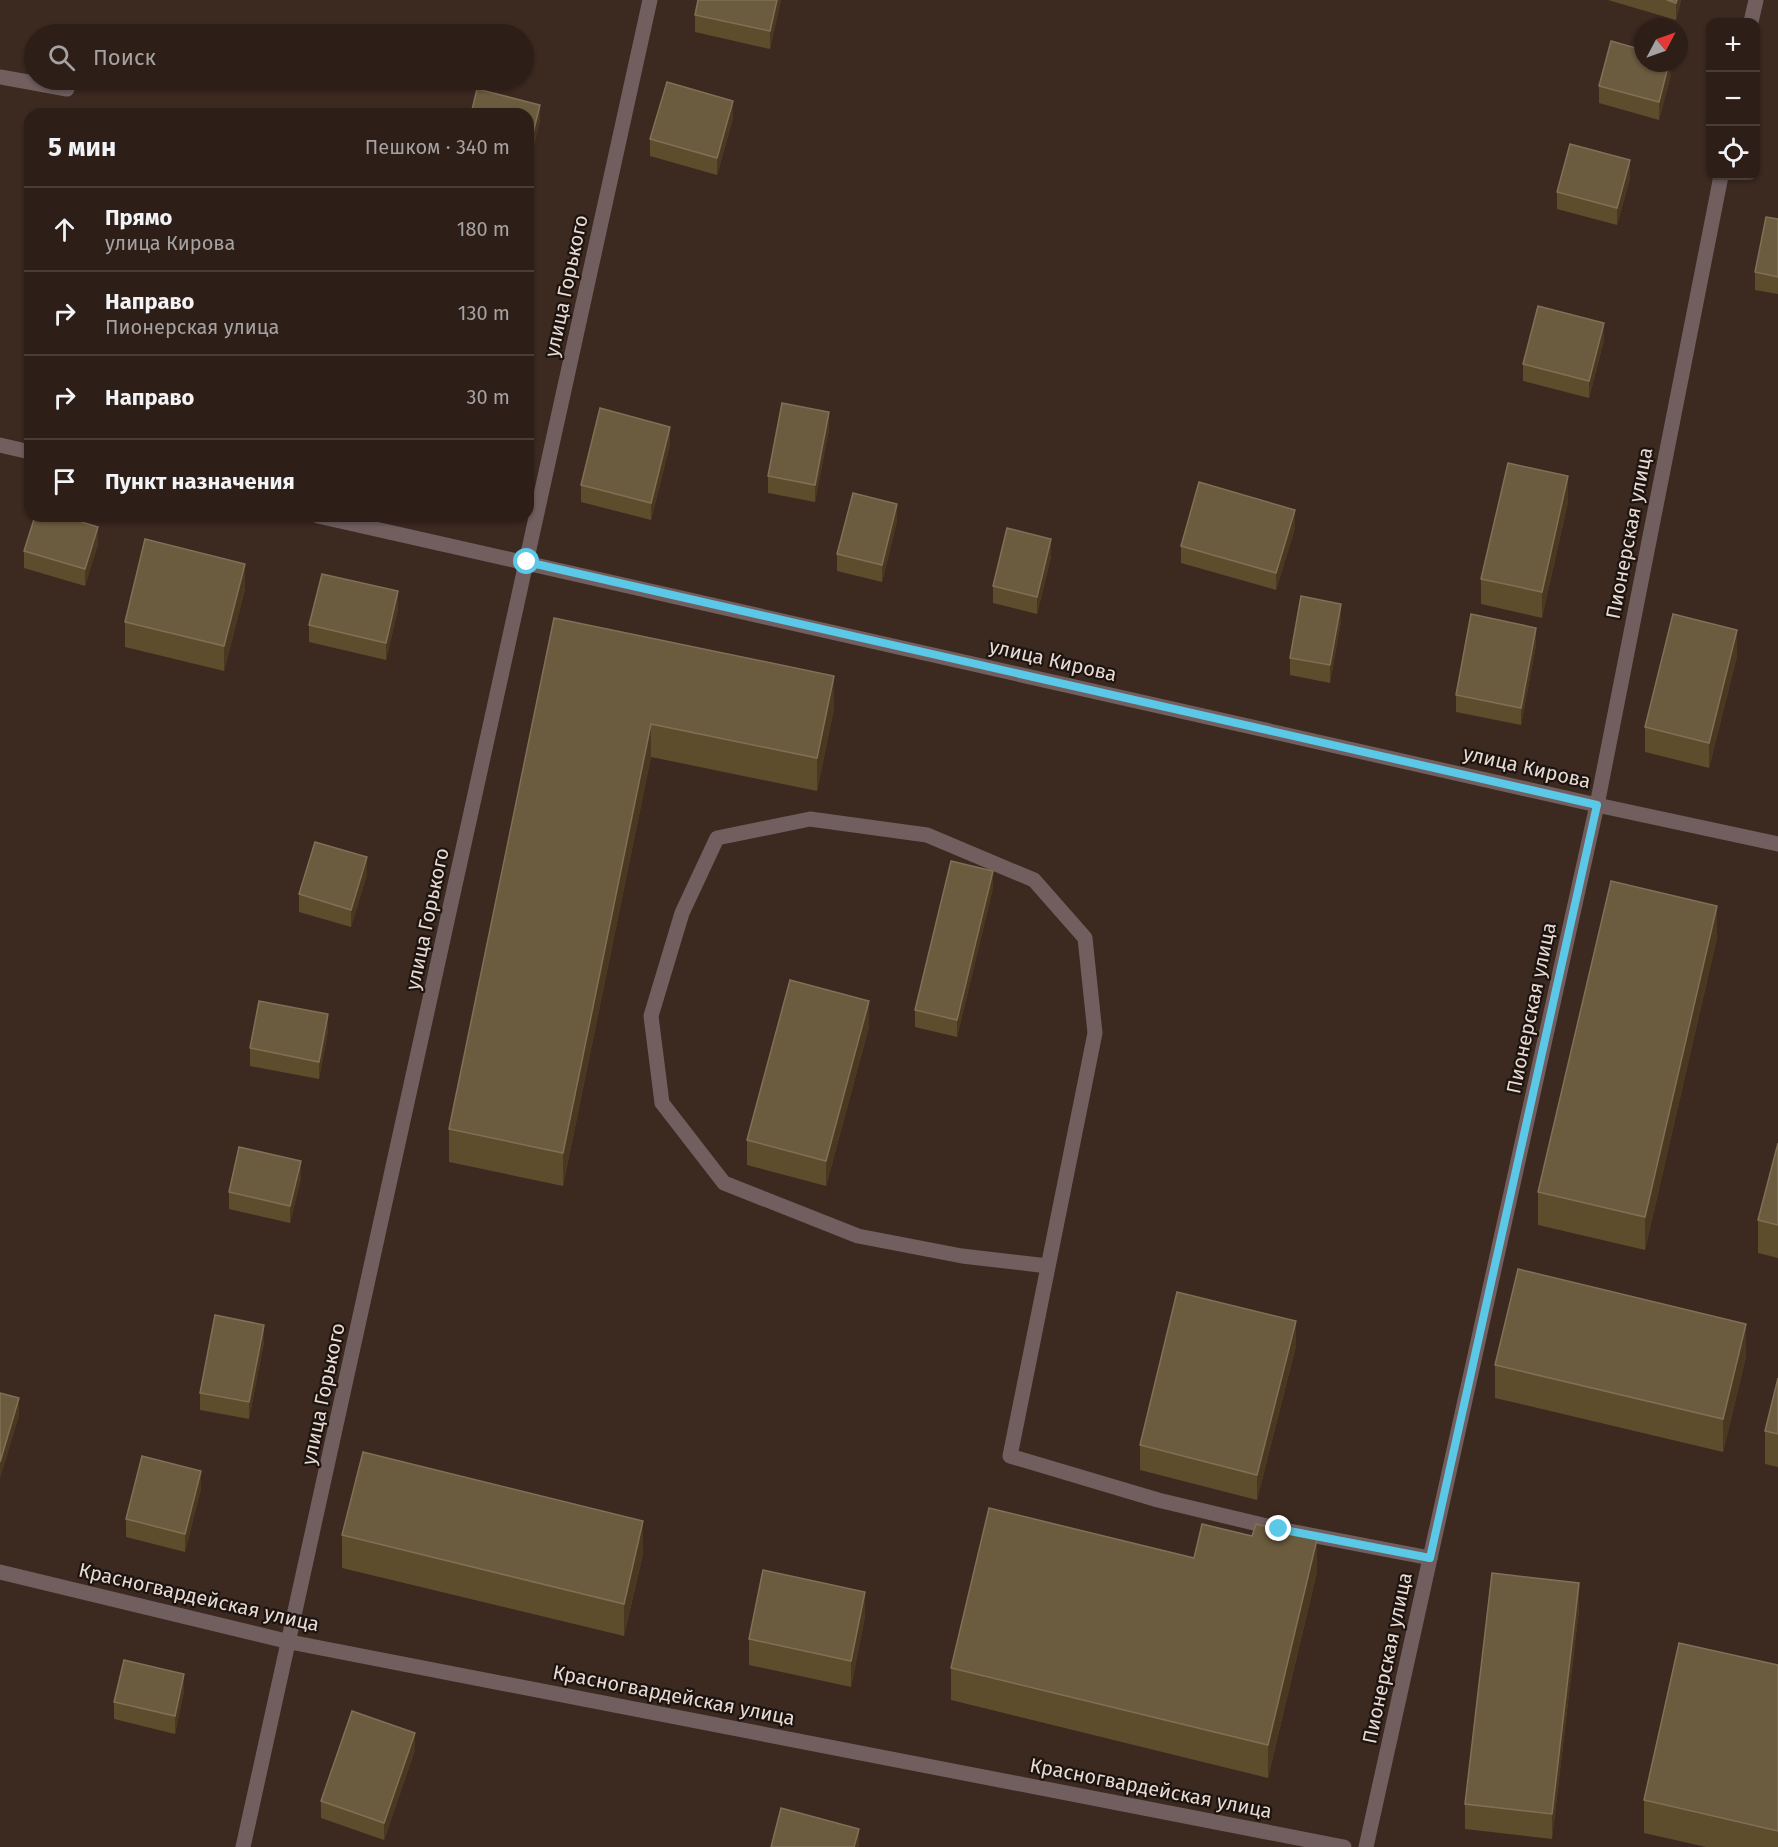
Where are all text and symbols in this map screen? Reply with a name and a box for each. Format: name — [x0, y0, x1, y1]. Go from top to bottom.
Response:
north arrow — [1634, 18, 1688, 72]
map controls — [1706, 18, 1760, 180]
button: + — [1706, 18, 1760, 72]
search box — [24, 24, 534, 90]
icon: search — [45, 41, 78, 74]
text: Поиск — [93, 44, 156, 71]
button: − — [1706, 72, 1760, 126]
button: locate — [1706, 126, 1760, 180]
text: 5 мин — [48, 132, 116, 163]
text: Пешком · 340 m — [365, 135, 510, 159]
text: Прямо — [105, 204, 172, 231]
icon: ahead — [48, 213, 81, 246]
street label: улица Горького — [539, 213, 593, 359]
text: 180 m — [457, 217, 510, 241]
text: улица Кирова — [105, 231, 235, 255]
text: Направо — [105, 288, 194, 315]
icon: right — [48, 297, 81, 330]
text: 130 m — [458, 301, 510, 325]
text: Пионерская улица — [105, 315, 279, 339]
icon: right — [48, 381, 81, 414]
text: Направо — [105, 384, 194, 411]
text: 30 m — [466, 385, 510, 409]
street label: Пионерская улица — [1601, 445, 1657, 621]
icon: arrive — [48, 465, 81, 498]
text: Пункт назначения — [105, 468, 295, 495]
route start — [513, 548, 539, 574]
street label: улица Кирова — [987, 634, 1119, 686]
street label: улица Кирова — [1461, 741, 1593, 793]
street label: улица Горького — [400, 846, 454, 992]
street label: Пионерская улица — [1501, 920, 1561, 1096]
street label: улица Горького — [296, 1321, 350, 1467]
route end — [1265, 1515, 1291, 1541]
street label: Красногвардейская улица — [76, 1558, 322, 1636]
street label: Пионерская улица — [1357, 1570, 1417, 1746]
street label: Красногвардейская улица — [551, 1660, 797, 1730]
street label: Красногвардейская улица — [1028, 1753, 1274, 1823]

